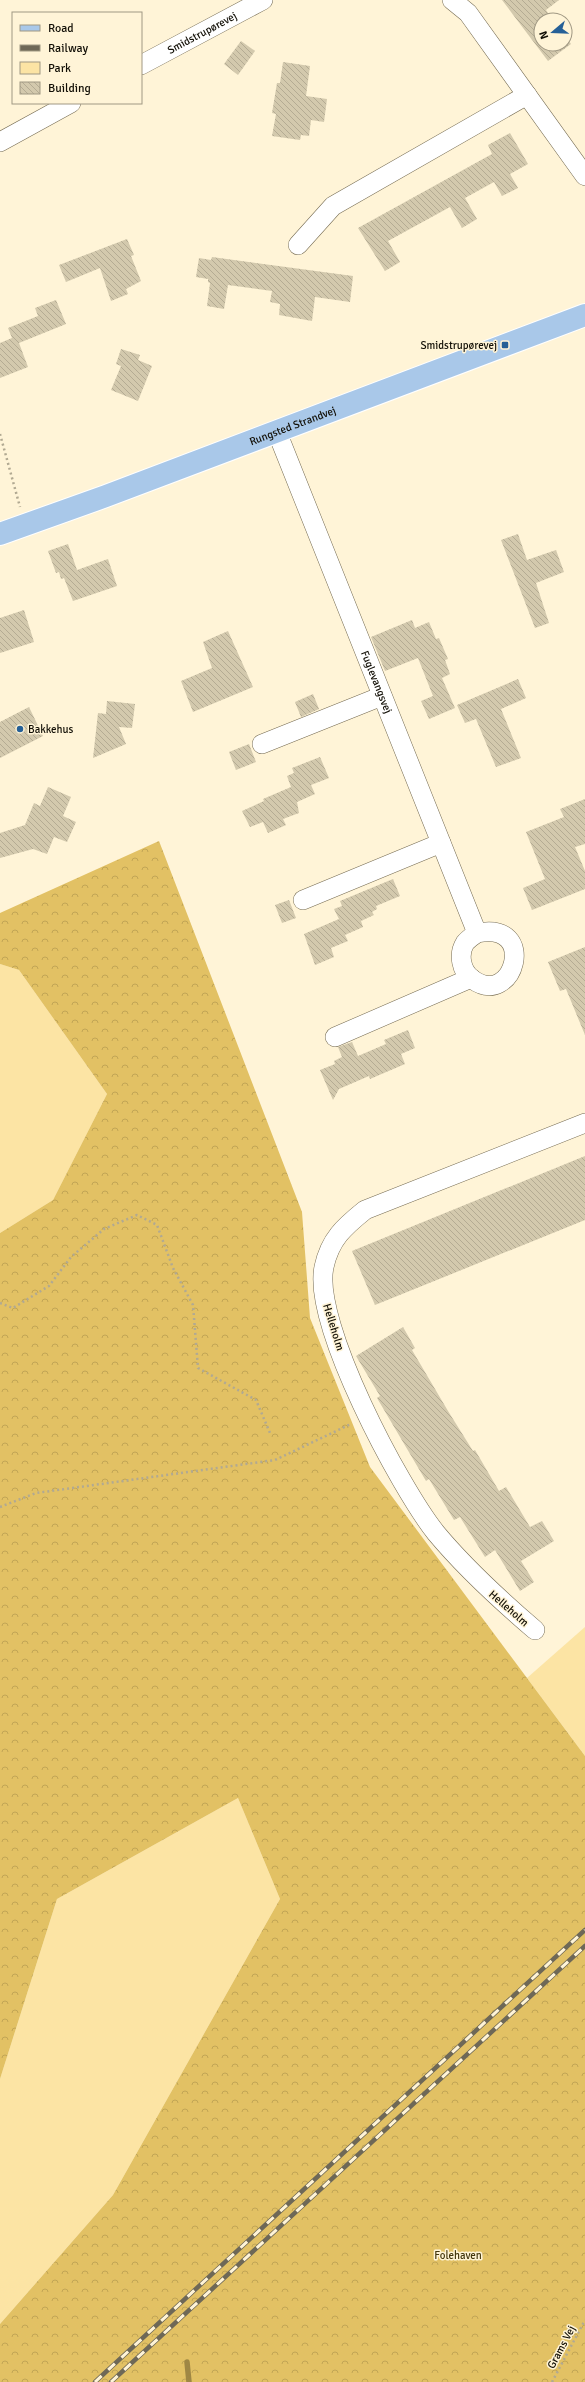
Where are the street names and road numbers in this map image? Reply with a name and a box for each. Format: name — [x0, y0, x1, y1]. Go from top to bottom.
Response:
street label: Smidstrupørevej — [165, 9, 239, 57]
street label: Rungsted Strandvej — [248, 404, 338, 448]
street label: Fuglevangsvej — [358, 649, 395, 715]
street label: Helleholm — [320, 1302, 347, 1352]
street label: Helleholm — [486, 1588, 531, 1629]
street label: Grams Vej — [545, 2323, 578, 2371]

